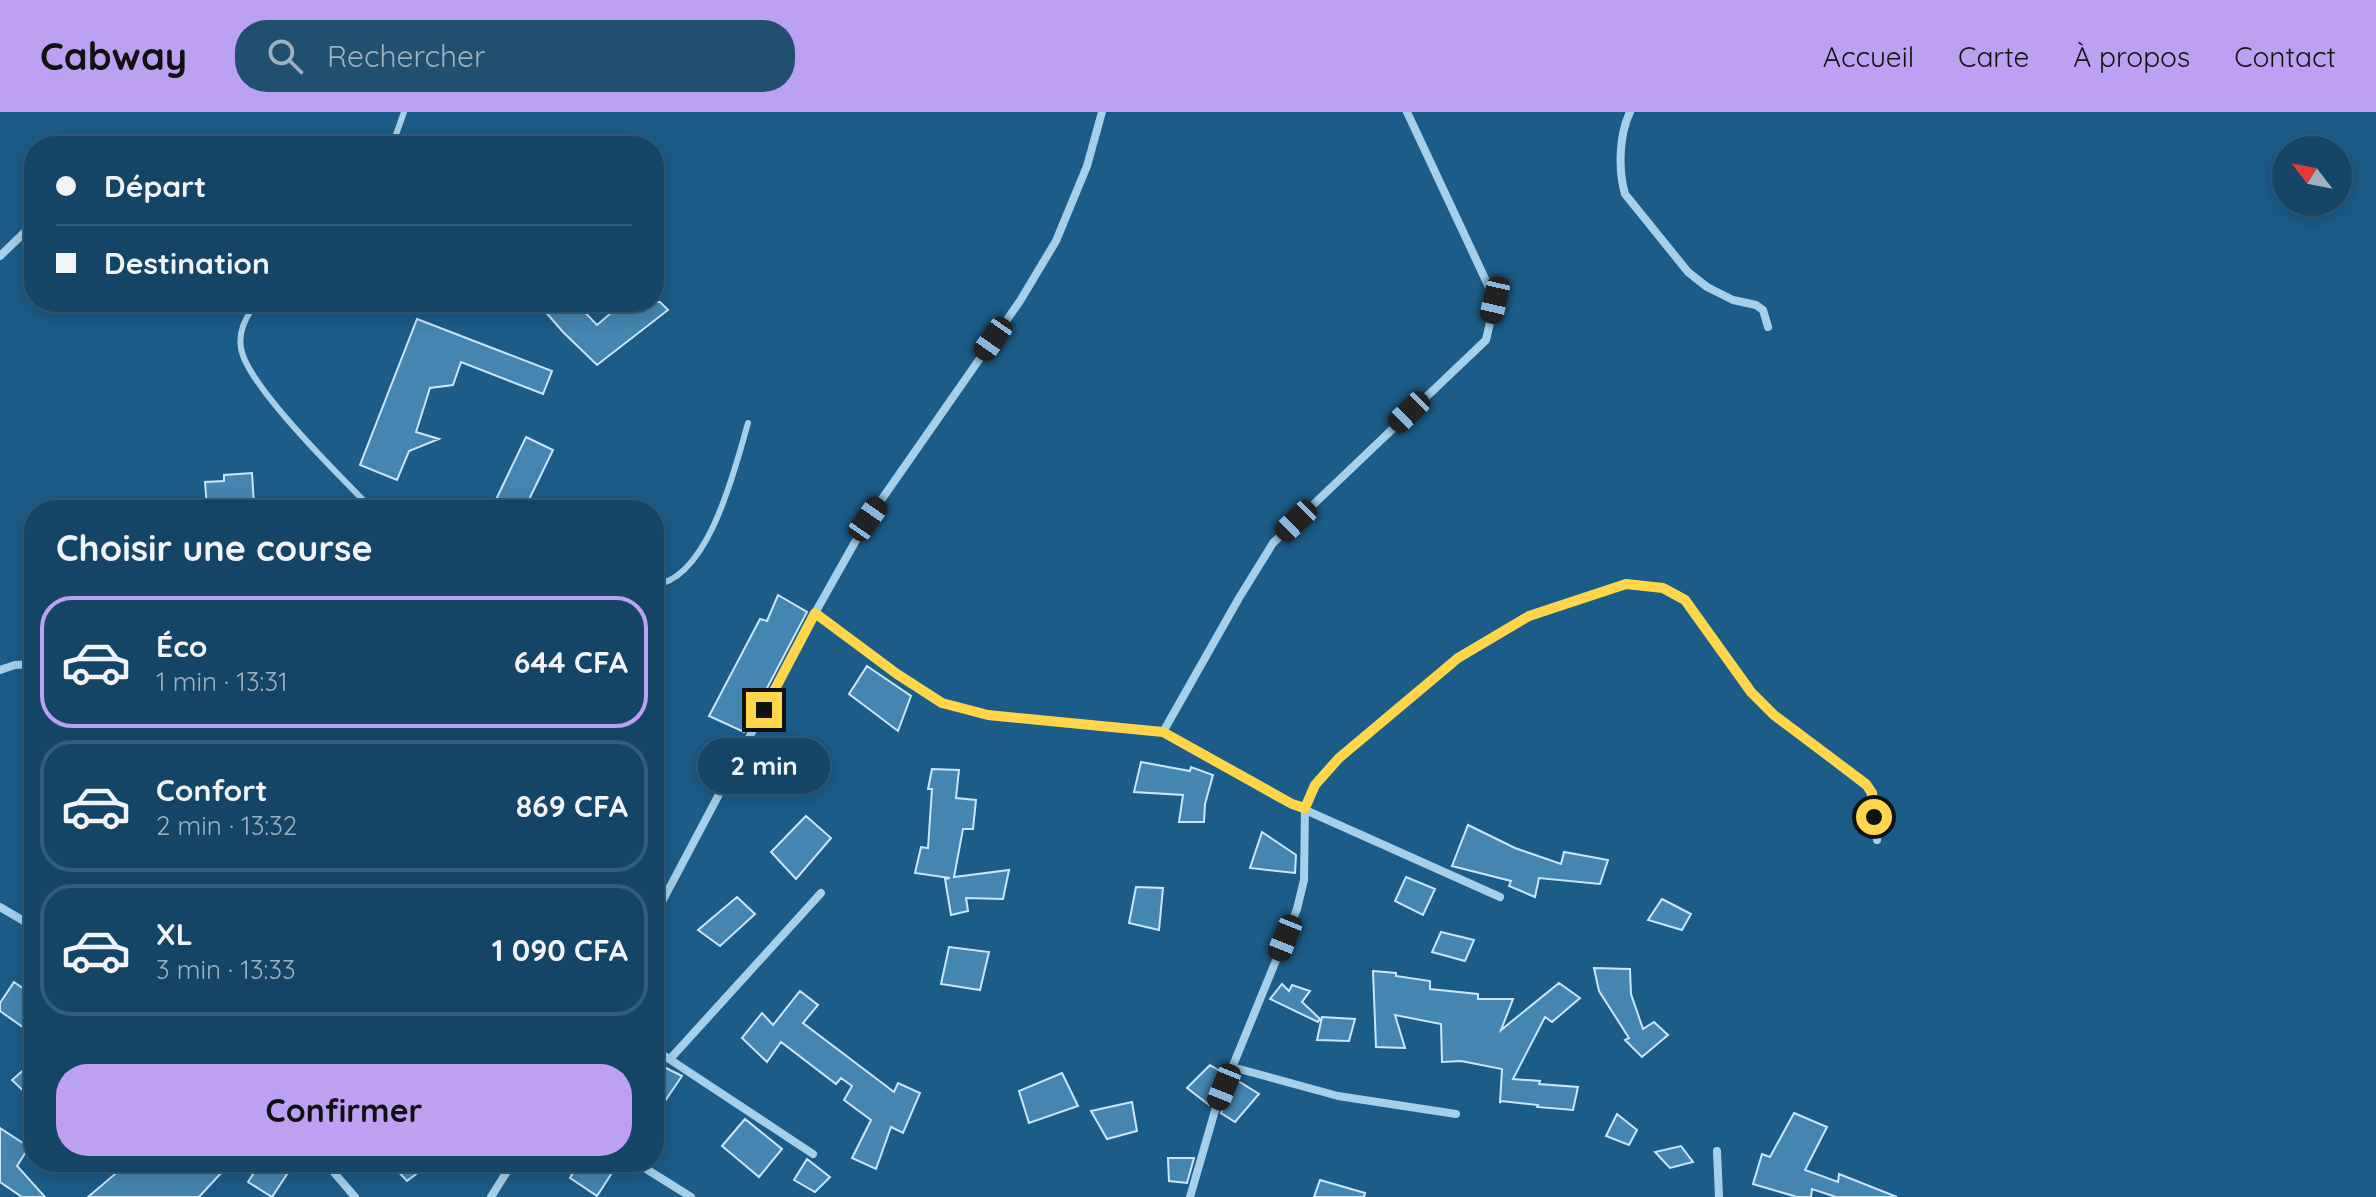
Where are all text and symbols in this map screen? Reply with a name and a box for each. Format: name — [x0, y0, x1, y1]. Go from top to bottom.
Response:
search box — [235, 20, 795, 92]
text: Cabway — [40, 32, 187, 80]
icon: search — [263, 34, 307, 78]
text: Rechercher — [327, 37, 485, 75]
text: Accueil — [1823, 39, 1914, 74]
text: Carte — [1958, 39, 2029, 74]
text: À propos — [2073, 39, 2190, 74]
text: Contact — [2234, 39, 2336, 74]
north arrow — [2272, 136, 2352, 216]
map controls — [2272, 136, 2352, 216]
text: Départ — [104, 167, 206, 205]
text: Destination — [104, 244, 270, 282]
car — [1478, 274, 1512, 326]
car — [969, 312, 1017, 366]
car — [1383, 387, 1435, 437]
car — [844, 492, 892, 546]
car — [1270, 496, 1322, 546]
text: Choisir une course — [56, 525, 373, 570]
icon: car — [60, 626, 132, 698]
text: Éco — [156, 627, 207, 665]
text: 644 CFA — [514, 643, 628, 681]
text: 1 min · 13:31 — [156, 665, 288, 698]
route end — [746, 692, 782, 728]
callout: 2 min — [698, 738, 830, 794]
text: 2 min — [730, 749, 798, 782]
icon: car — [60, 770, 132, 842]
text: Confort — [156, 771, 268, 809]
text: 869 CFA — [516, 787, 628, 825]
route start — [1856, 799, 1892, 835]
text: 2 min · 13:32 — [156, 809, 297, 842]
car — [1265, 911, 1305, 965]
icon: car — [60, 914, 132, 986]
text: XL — [156, 915, 193, 953]
text: 1 090 CFA — [492, 931, 628, 969]
text: 3 min · 13:33 — [156, 953, 296, 986]
car — [1204, 1060, 1244, 1114]
button: Confirmer — [56, 1064, 632, 1156]

